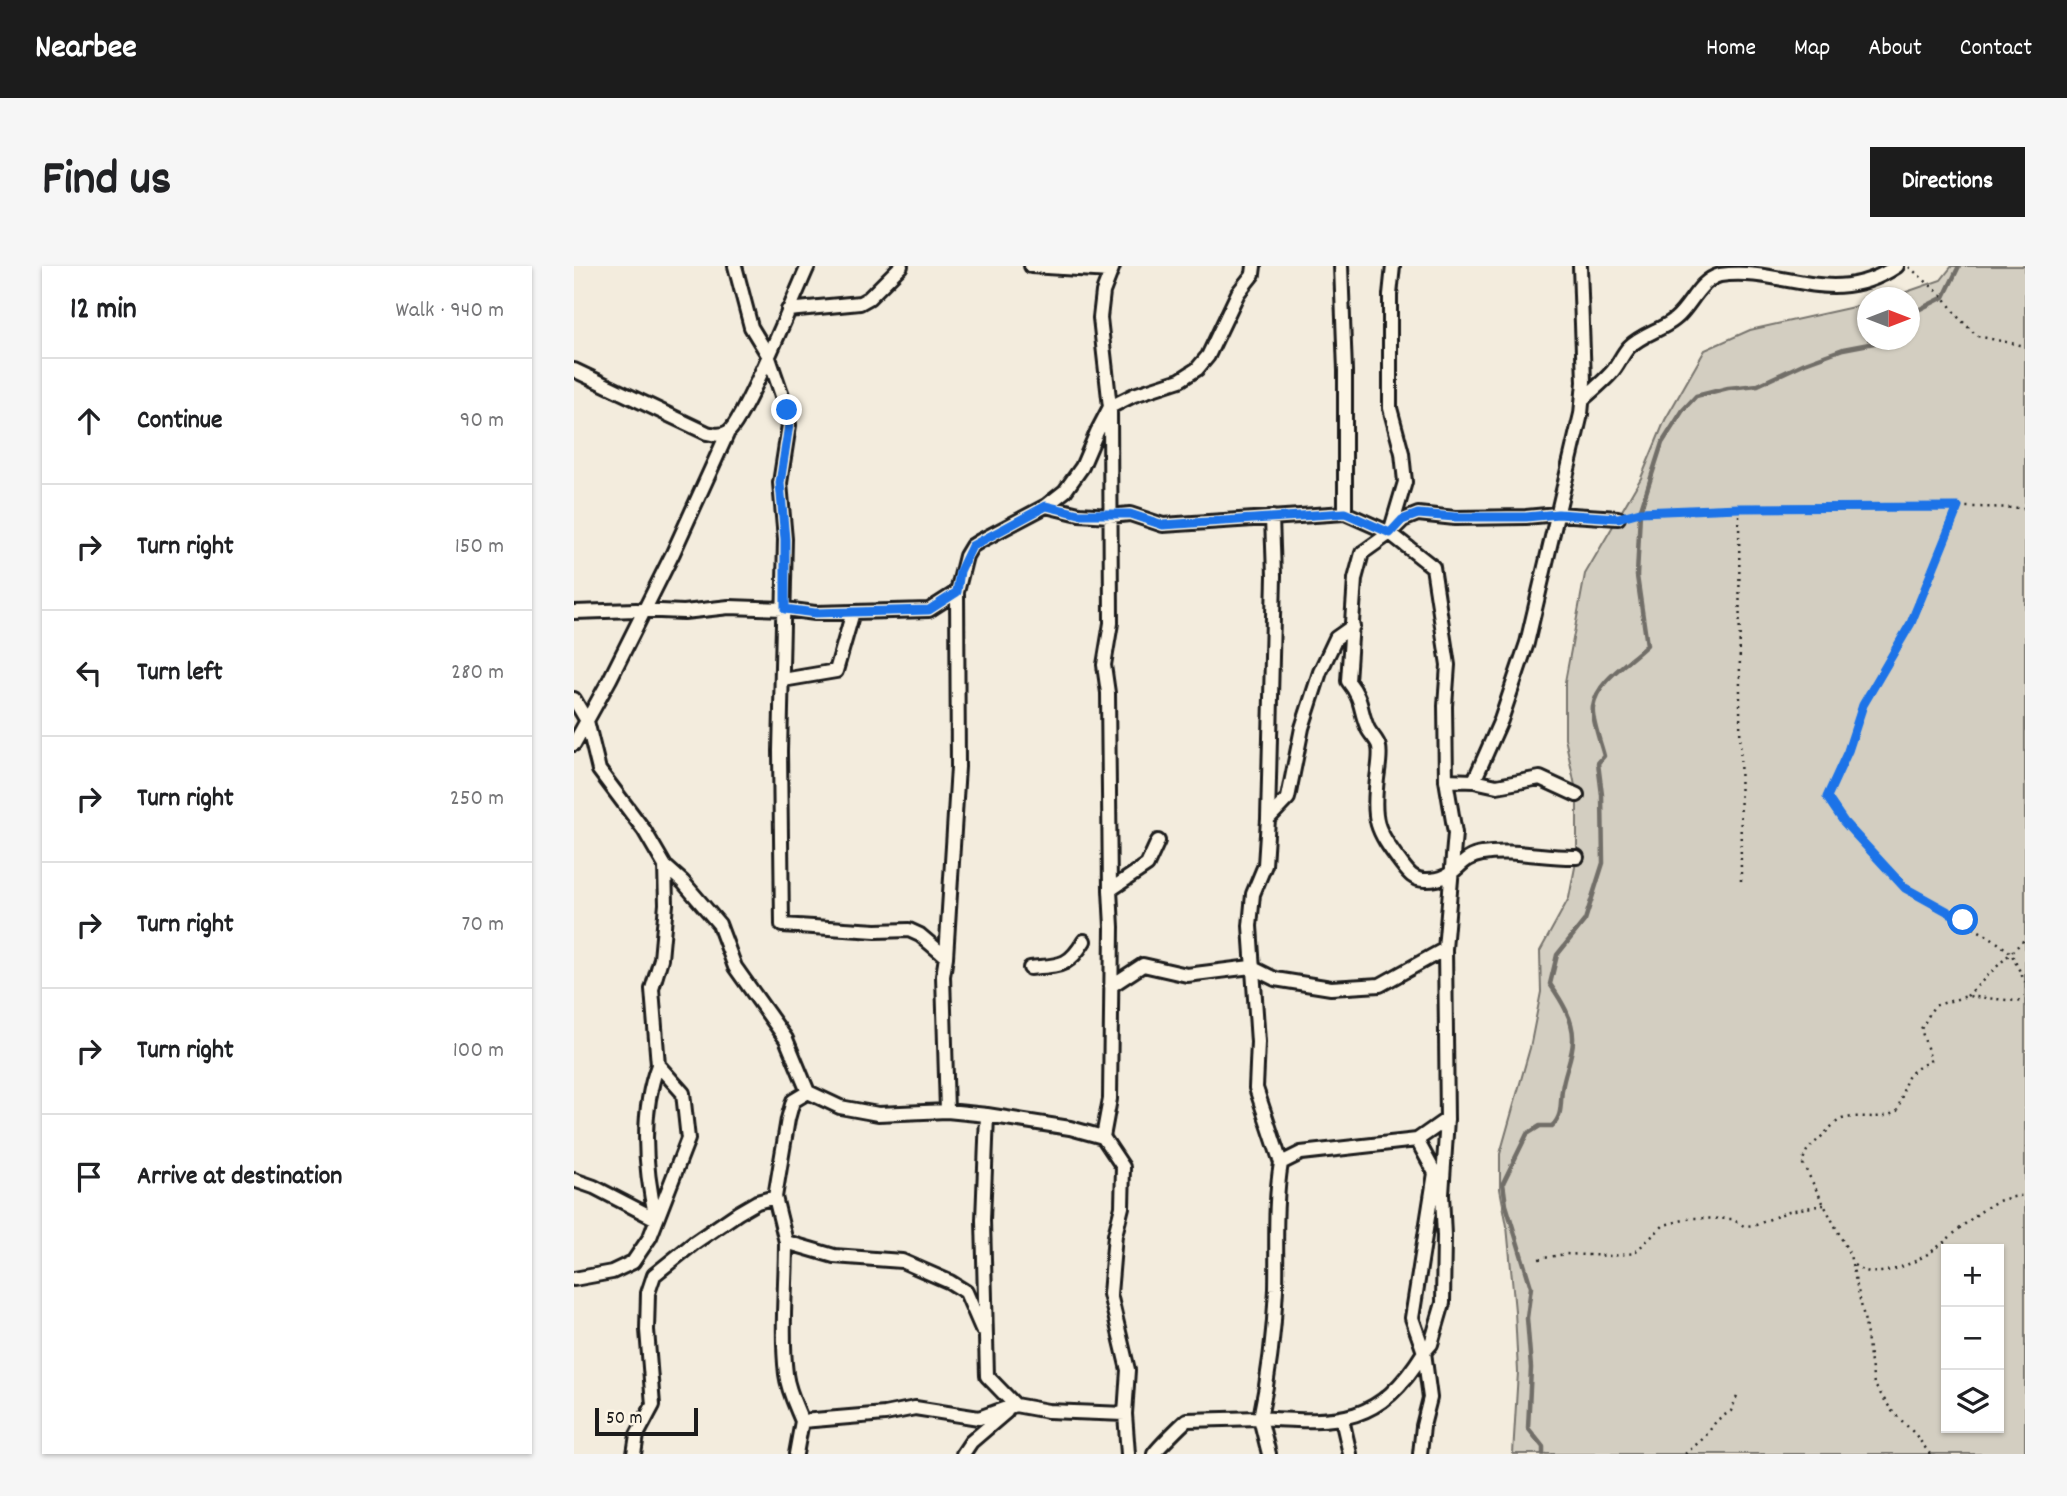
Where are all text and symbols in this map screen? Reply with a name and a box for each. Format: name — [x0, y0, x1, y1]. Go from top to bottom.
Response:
text: Nearbee — [35, 26, 137, 73]
text: Home — [1706, 32, 1756, 66]
text: Map — [1794, 32, 1830, 66]
text: About — [1868, 32, 1922, 66]
text: Contact — [1960, 32, 2032, 66]
text: Find us — [42, 147, 171, 217]
button: Directions — [1870, 147, 2025, 217]
north arrow — [1857, 287, 1920, 350]
text: 12 min — [70, 290, 137, 333]
text: Walk · 940 m — [396, 295, 504, 328]
route end — [771, 394, 802, 425]
icon: ahead — [70, 402, 108, 440]
text: Continue — [137, 403, 222, 440]
text: 90 m — [460, 405, 504, 438]
icon: right — [70, 528, 108, 566]
text: Turn right — [137, 529, 234, 566]
text: 150 m — [455, 531, 504, 564]
icon: left — [70, 654, 108, 692]
text: Turn left — [137, 655, 223, 692]
text: 280 m — [451, 657, 504, 690]
icon: right — [70, 780, 108, 818]
text: Turn right — [137, 781, 234, 818]
text: 250 m — [450, 783, 504, 816]
route start — [1947, 904, 1978, 935]
icon: right — [70, 906, 108, 944]
text: Turn right — [137, 907, 234, 944]
text: 70 m — [462, 909, 504, 942]
icon: right — [70, 1032, 108, 1070]
text: Turn right — [137, 1033, 234, 1070]
text: 100 m — [453, 1035, 504, 1068]
icon: arrive — [70, 1158, 108, 1196]
text: Arrive at destination — [137, 1159, 342, 1196]
map controls — [1941, 1244, 2004, 1433]
button: + — [1941, 1244, 2004, 1307]
button: − — [1941, 1307, 2004, 1370]
button: layers — [1941, 1370, 2004, 1433]
scale bar — [595, 1405, 698, 1437]
text: 50 m — [606, 1406, 643, 1433]

